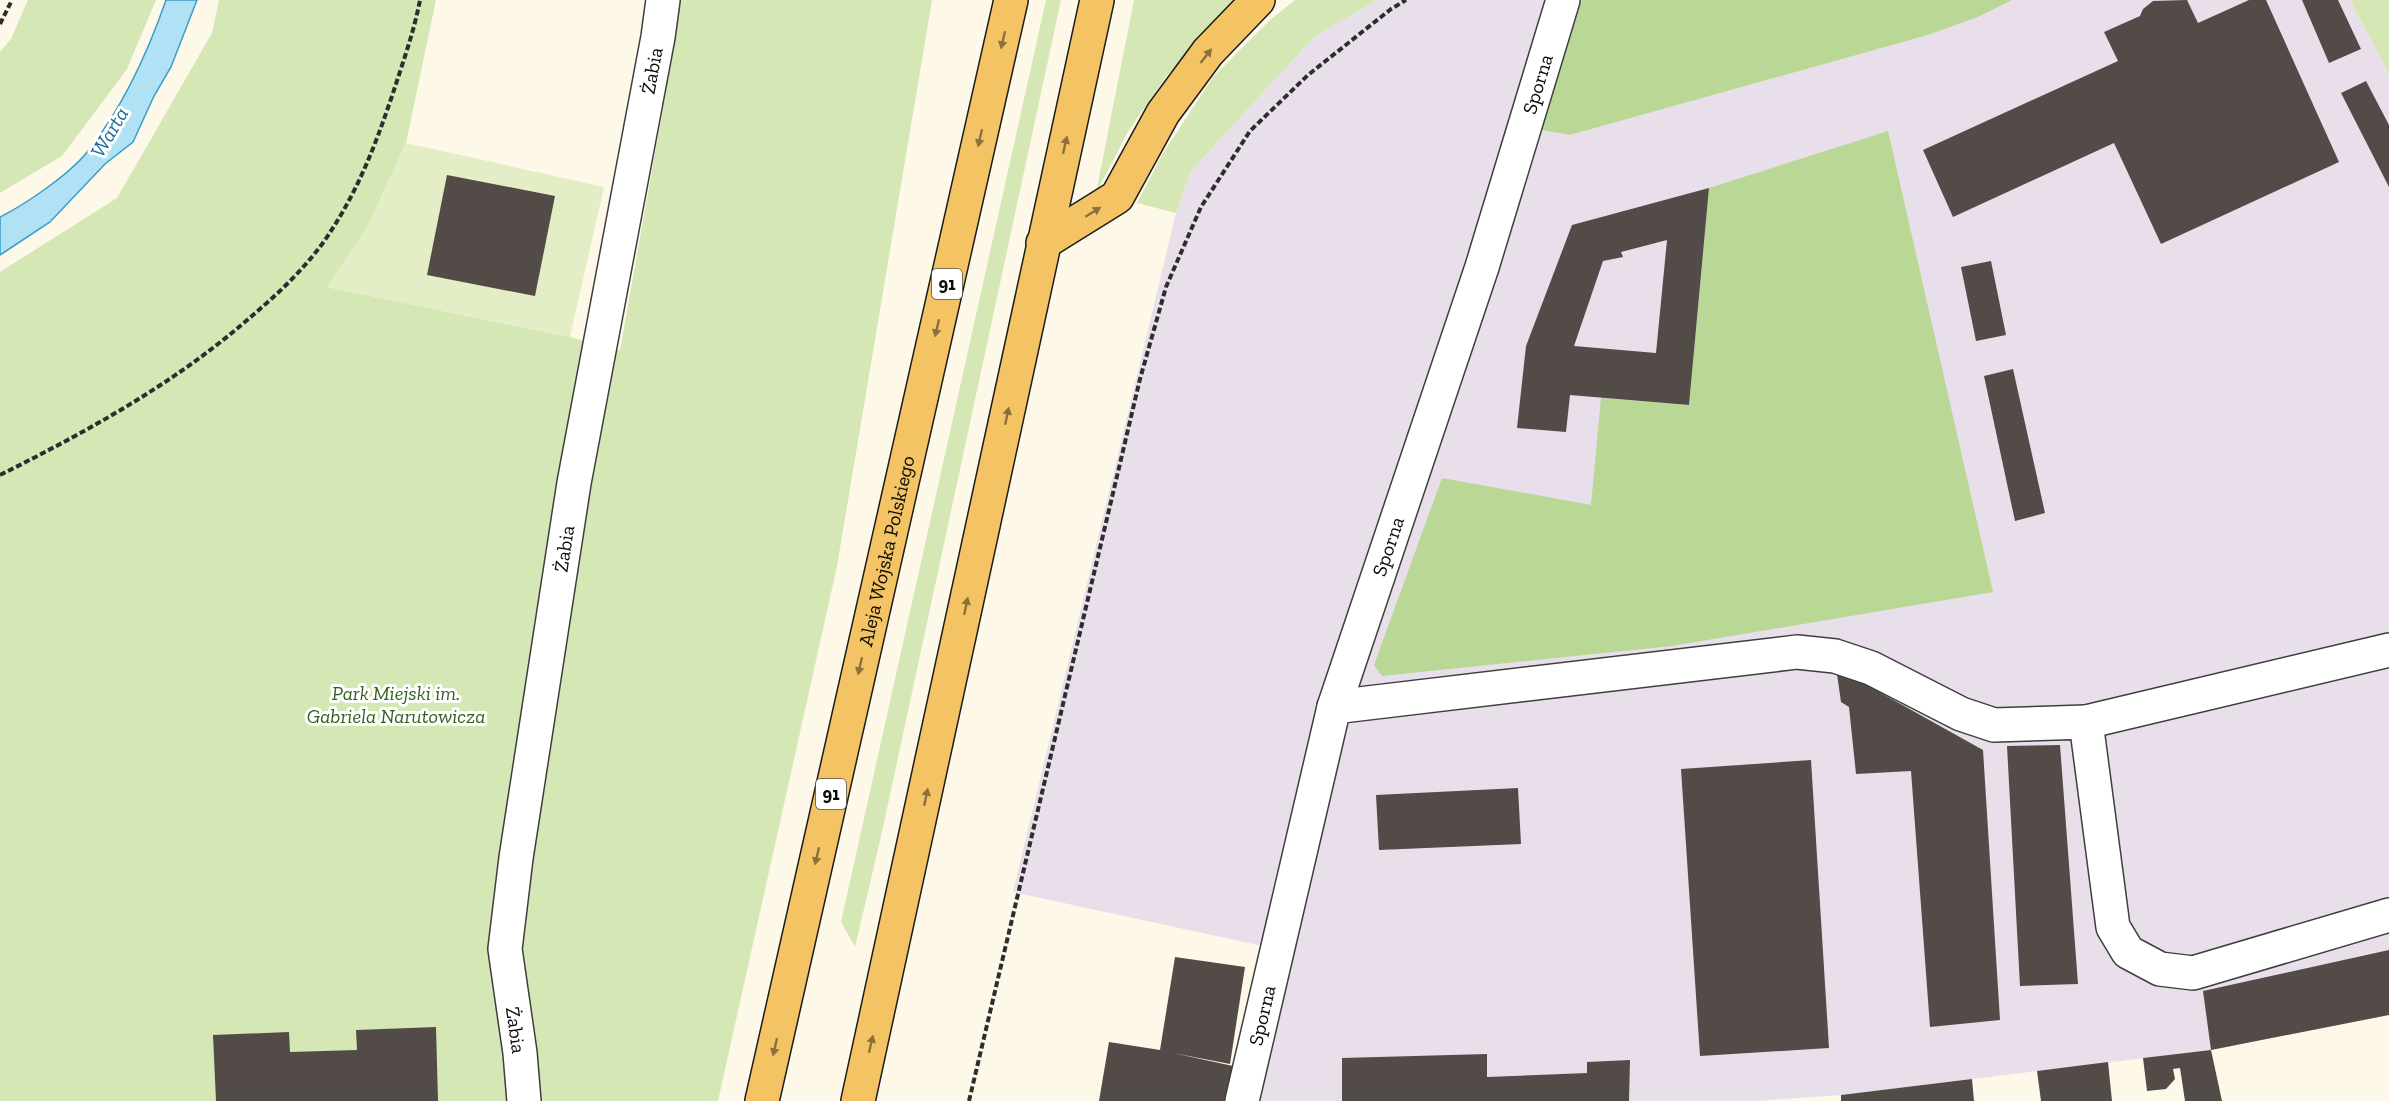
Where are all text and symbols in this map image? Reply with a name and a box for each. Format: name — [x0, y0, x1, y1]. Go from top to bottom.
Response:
one-way arrow — [997, 31, 1007, 50]
street label: Żabia — [636, 45, 668, 96]
one-way arrow — [1199, 49, 1211, 64]
street label: Sporna — [1517, 51, 1558, 117]
water label: Warta — [85, 102, 133, 162]
one-way arrow — [975, 129, 985, 147]
one-way arrow — [1061, 135, 1070, 154]
one-way arrow — [1085, 207, 1101, 218]
road number: 91 — [932, 269, 962, 299]
one-way arrow — [931, 319, 941, 337]
one-way arrow — [1003, 406, 1012, 425]
street label: Aleja Wojska Polskiego — [853, 453, 920, 649]
street label: Sporna — [1367, 513, 1409, 579]
street label: Żabia — [548, 523, 579, 574]
one-way arrow — [962, 597, 972, 616]
one-way arrow — [855, 657, 864, 676]
park label: Park Miejski im. Gabriela Narutowicza — [307, 681, 485, 728]
road number: 91 — [816, 779, 846, 809]
one-way arrow — [922, 787, 931, 806]
one-way arrow — [812, 847, 822, 866]
street label: Sporna — [1243, 982, 1281, 1048]
street label: Żabia — [501, 1005, 531, 1055]
one-way arrow — [867, 1034, 876, 1053]
one-way arrow — [769, 1037, 779, 1056]

